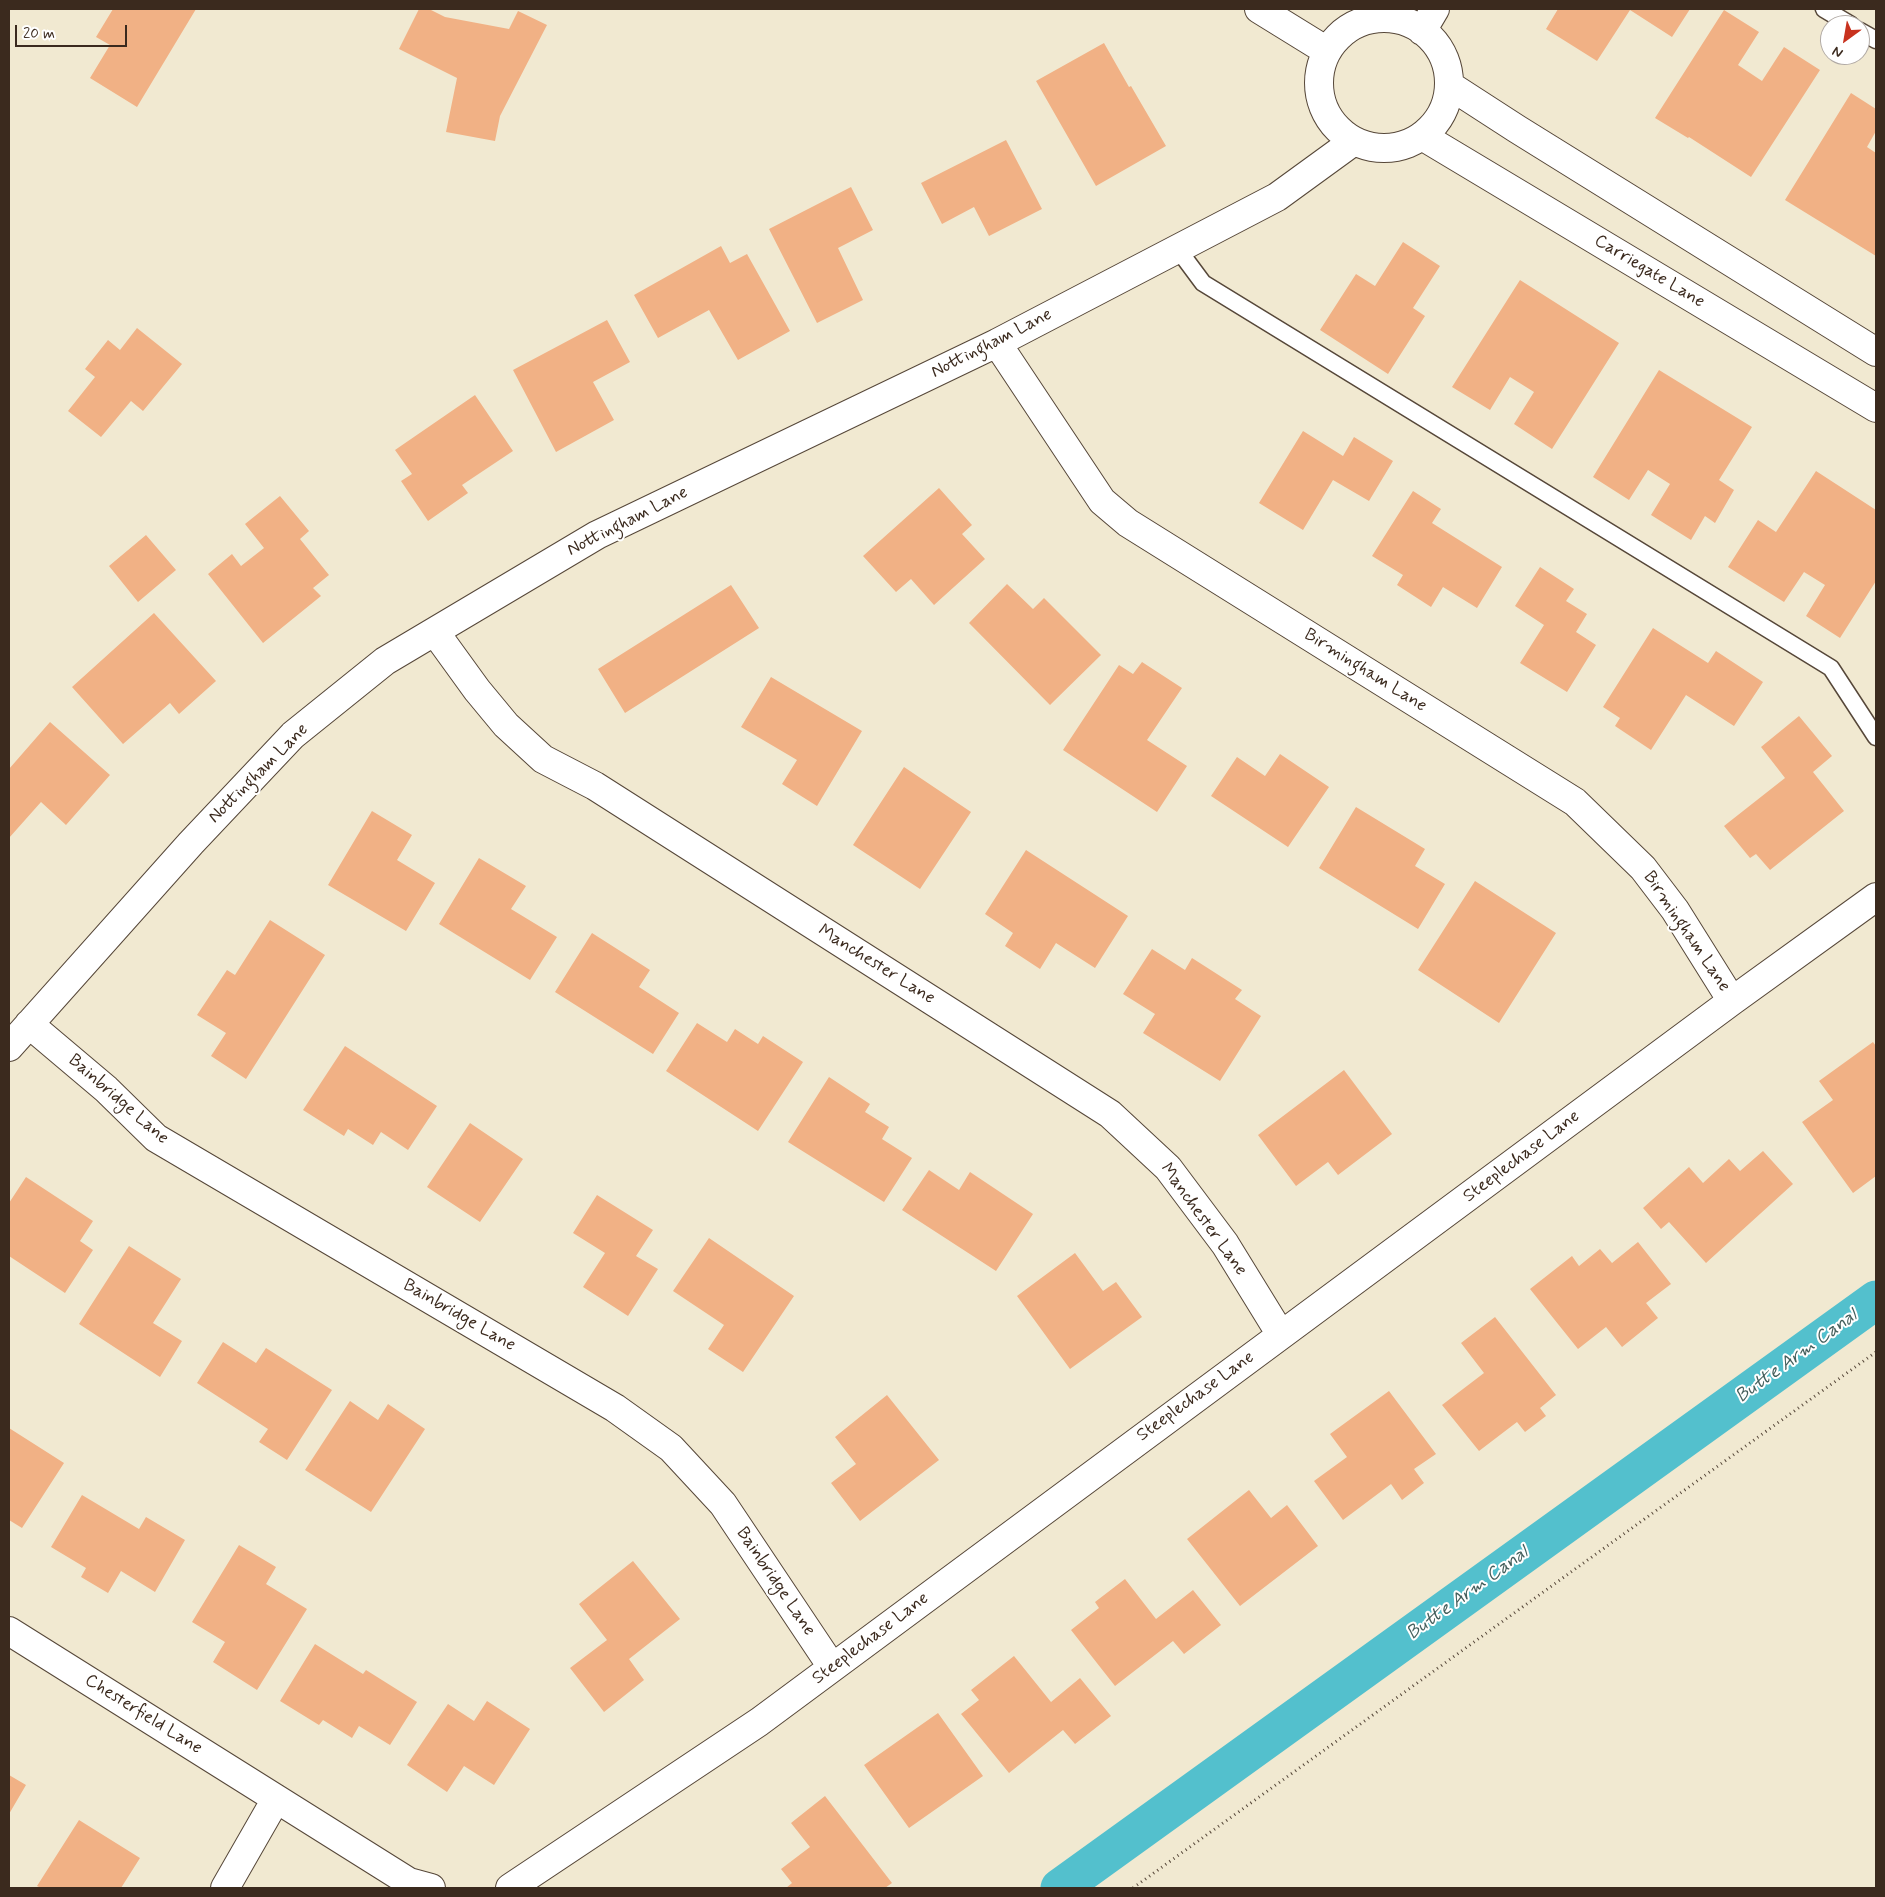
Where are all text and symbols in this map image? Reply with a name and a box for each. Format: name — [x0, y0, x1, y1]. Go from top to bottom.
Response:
scale bar — [18, 15, 130, 47]
north arrow — [1820, 15, 1870, 65]
text: 20 m — [23, 24, 55, 44]
text: N — [1829, 42, 1846, 62]
street label: Carriegate Lane — [1590, 230, 1708, 314]
street label: Nottingham Lane — [928, 304, 1056, 384]
street label: Nottingham Lane — [564, 482, 692, 562]
street label: Birmingham Lane — [1300, 625, 1430, 717]
street label: Nottingham Lane — [204, 719, 314, 829]
street label: Birmingham Lane — [1638, 868, 1734, 996]
street label: Manchester Lane — [813, 920, 939, 1010]
street label: Bainbridge Lane — [63, 1050, 173, 1150]
street label: Steeplechase Lane — [1460, 1106, 1584, 1208]
street label: Manchester Lane — [1155, 1159, 1251, 1281]
street label: Bainbridge Lane — [399, 1275, 519, 1357]
water label: Butte Arm Canal — [1732, 1305, 1862, 1409]
street label: Steeplechase Lane — [1133, 1347, 1259, 1447]
street label: Bainbridge Lane — [731, 1524, 819, 1640]
water label: Butte Arm Canal — [1403, 1542, 1533, 1646]
street label: Steeplechase Lane — [809, 1588, 933, 1690]
street label: Chesterfield Lane — [80, 1670, 206, 1760]

